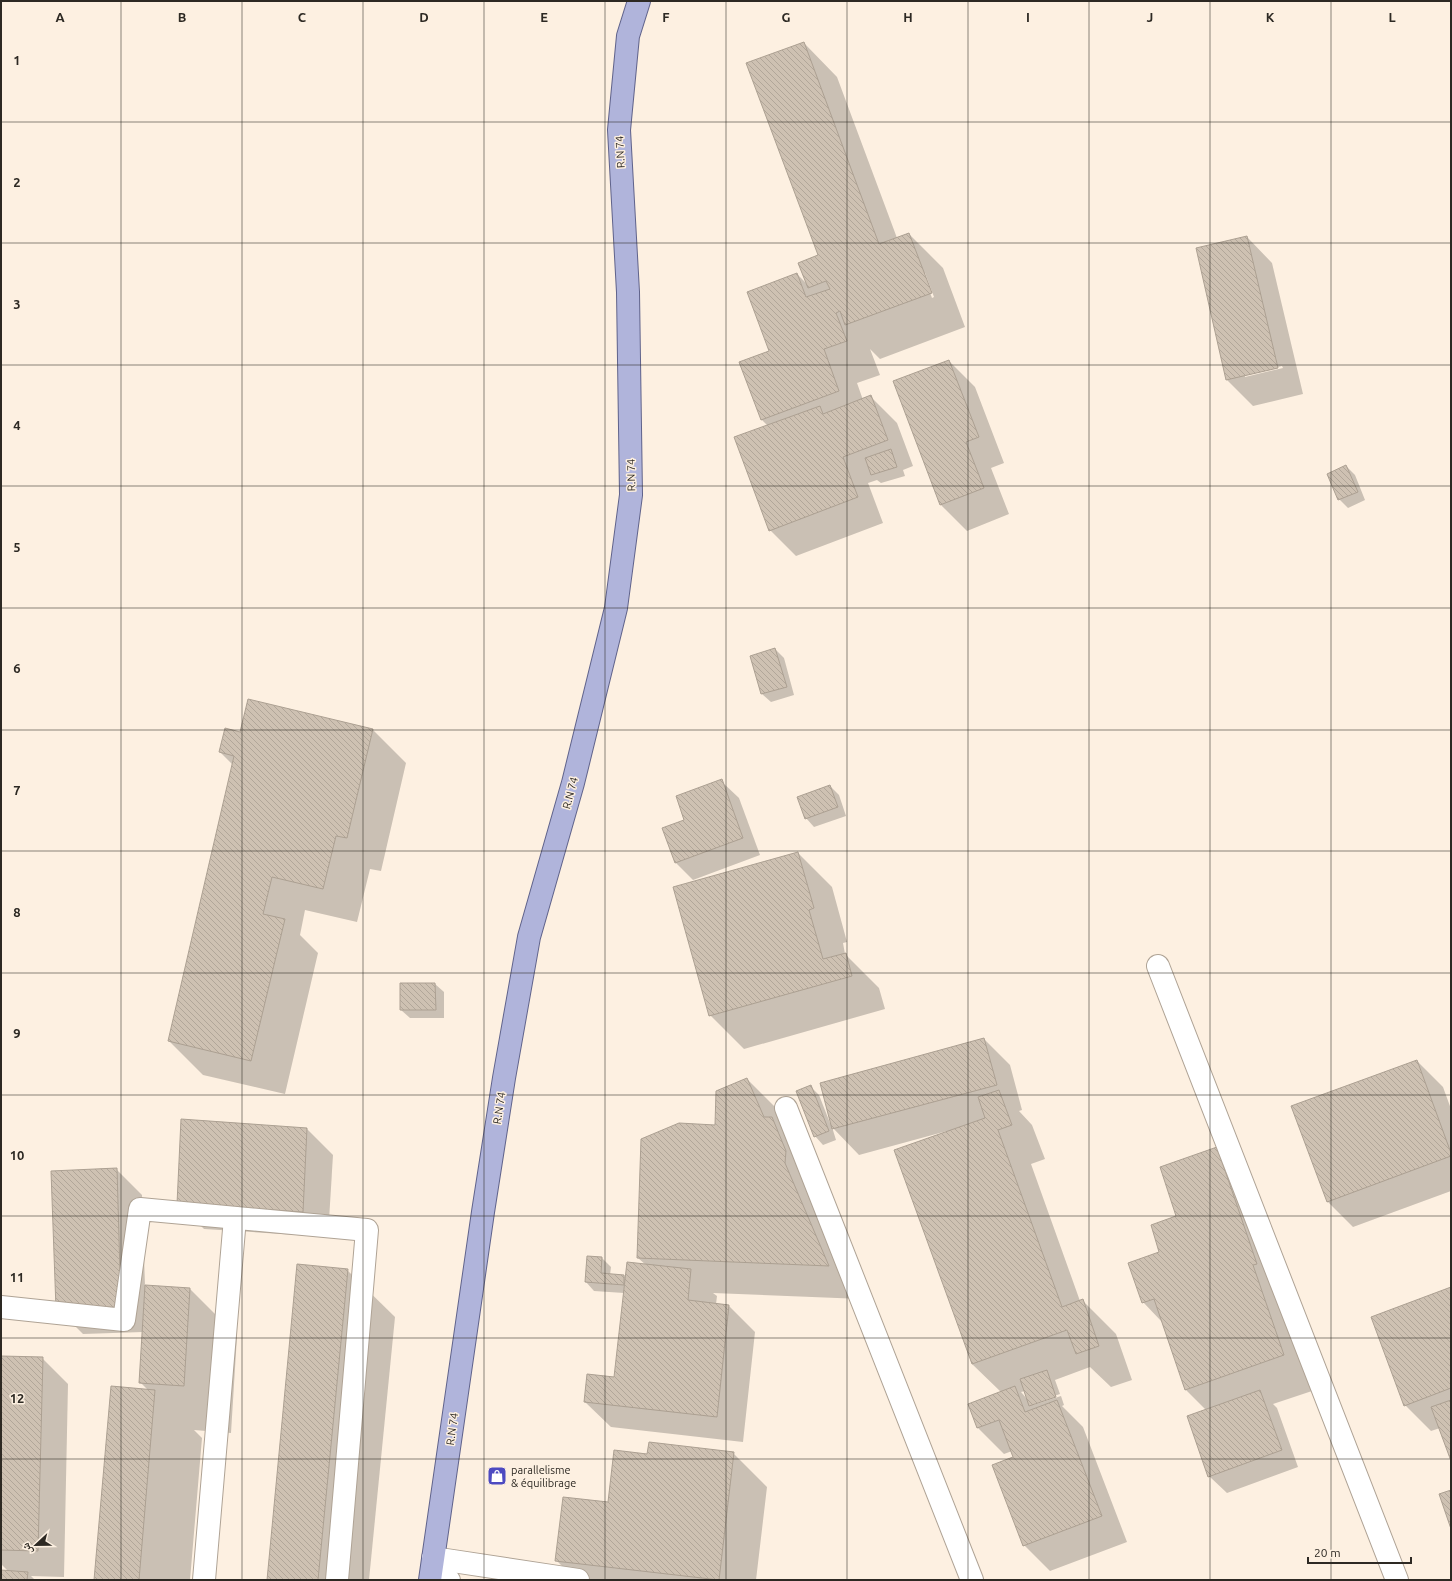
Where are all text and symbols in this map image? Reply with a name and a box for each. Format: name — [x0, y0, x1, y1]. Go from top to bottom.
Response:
text: A — [55, 10, 65, 24]
text: B — [178, 10, 187, 24]
text: C — [298, 10, 307, 24]
text: D — [419, 10, 429, 24]
text: E — [540, 10, 548, 24]
text: F — [662, 10, 670, 24]
text: G — [782, 10, 791, 24]
text: H — [903, 10, 913, 24]
text: I — [1026, 10, 1030, 24]
text: J — [1147, 10, 1153, 24]
text: K — [1266, 10, 1275, 24]
text: L — [1388, 10, 1396, 24]
text: 1 — [13, 53, 21, 67]
street label: R.N 74 — [613, 135, 627, 169]
text: 2 — [13, 175, 21, 189]
text: 3 — [13, 297, 21, 311]
text: 4 — [13, 418, 21, 432]
street label: R.N 74 — [625, 459, 637, 491]
text: 5 — [13, 540, 21, 554]
text: 6 — [13, 661, 21, 675]
street label: R.N 74 — [560, 776, 580, 810]
text: 7 — [13, 783, 21, 797]
text: 8 — [13, 905, 21, 919]
text: 9 — [13, 1026, 21, 1040]
street label: R.N 74 — [491, 1091, 507, 1125]
text: 10 — [10, 1148, 24, 1162]
text: 11 — [10, 1270, 24, 1284]
text: 12 — [10, 1391, 24, 1405]
street label: R.N 74 — [444, 1412, 460, 1446]
place label: parallelisme & équilibrage — [511, 1464, 576, 1489]
shop icon: parallelisme & équilibrage — [486, 1465, 508, 1487]
north arrow — [16, 1525, 56, 1565]
scale bar — [1308, 1539, 1411, 1565]
text: ش — [19, 1540, 36, 1556]
text: 20 m — [1314, 1546, 1341, 1559]

